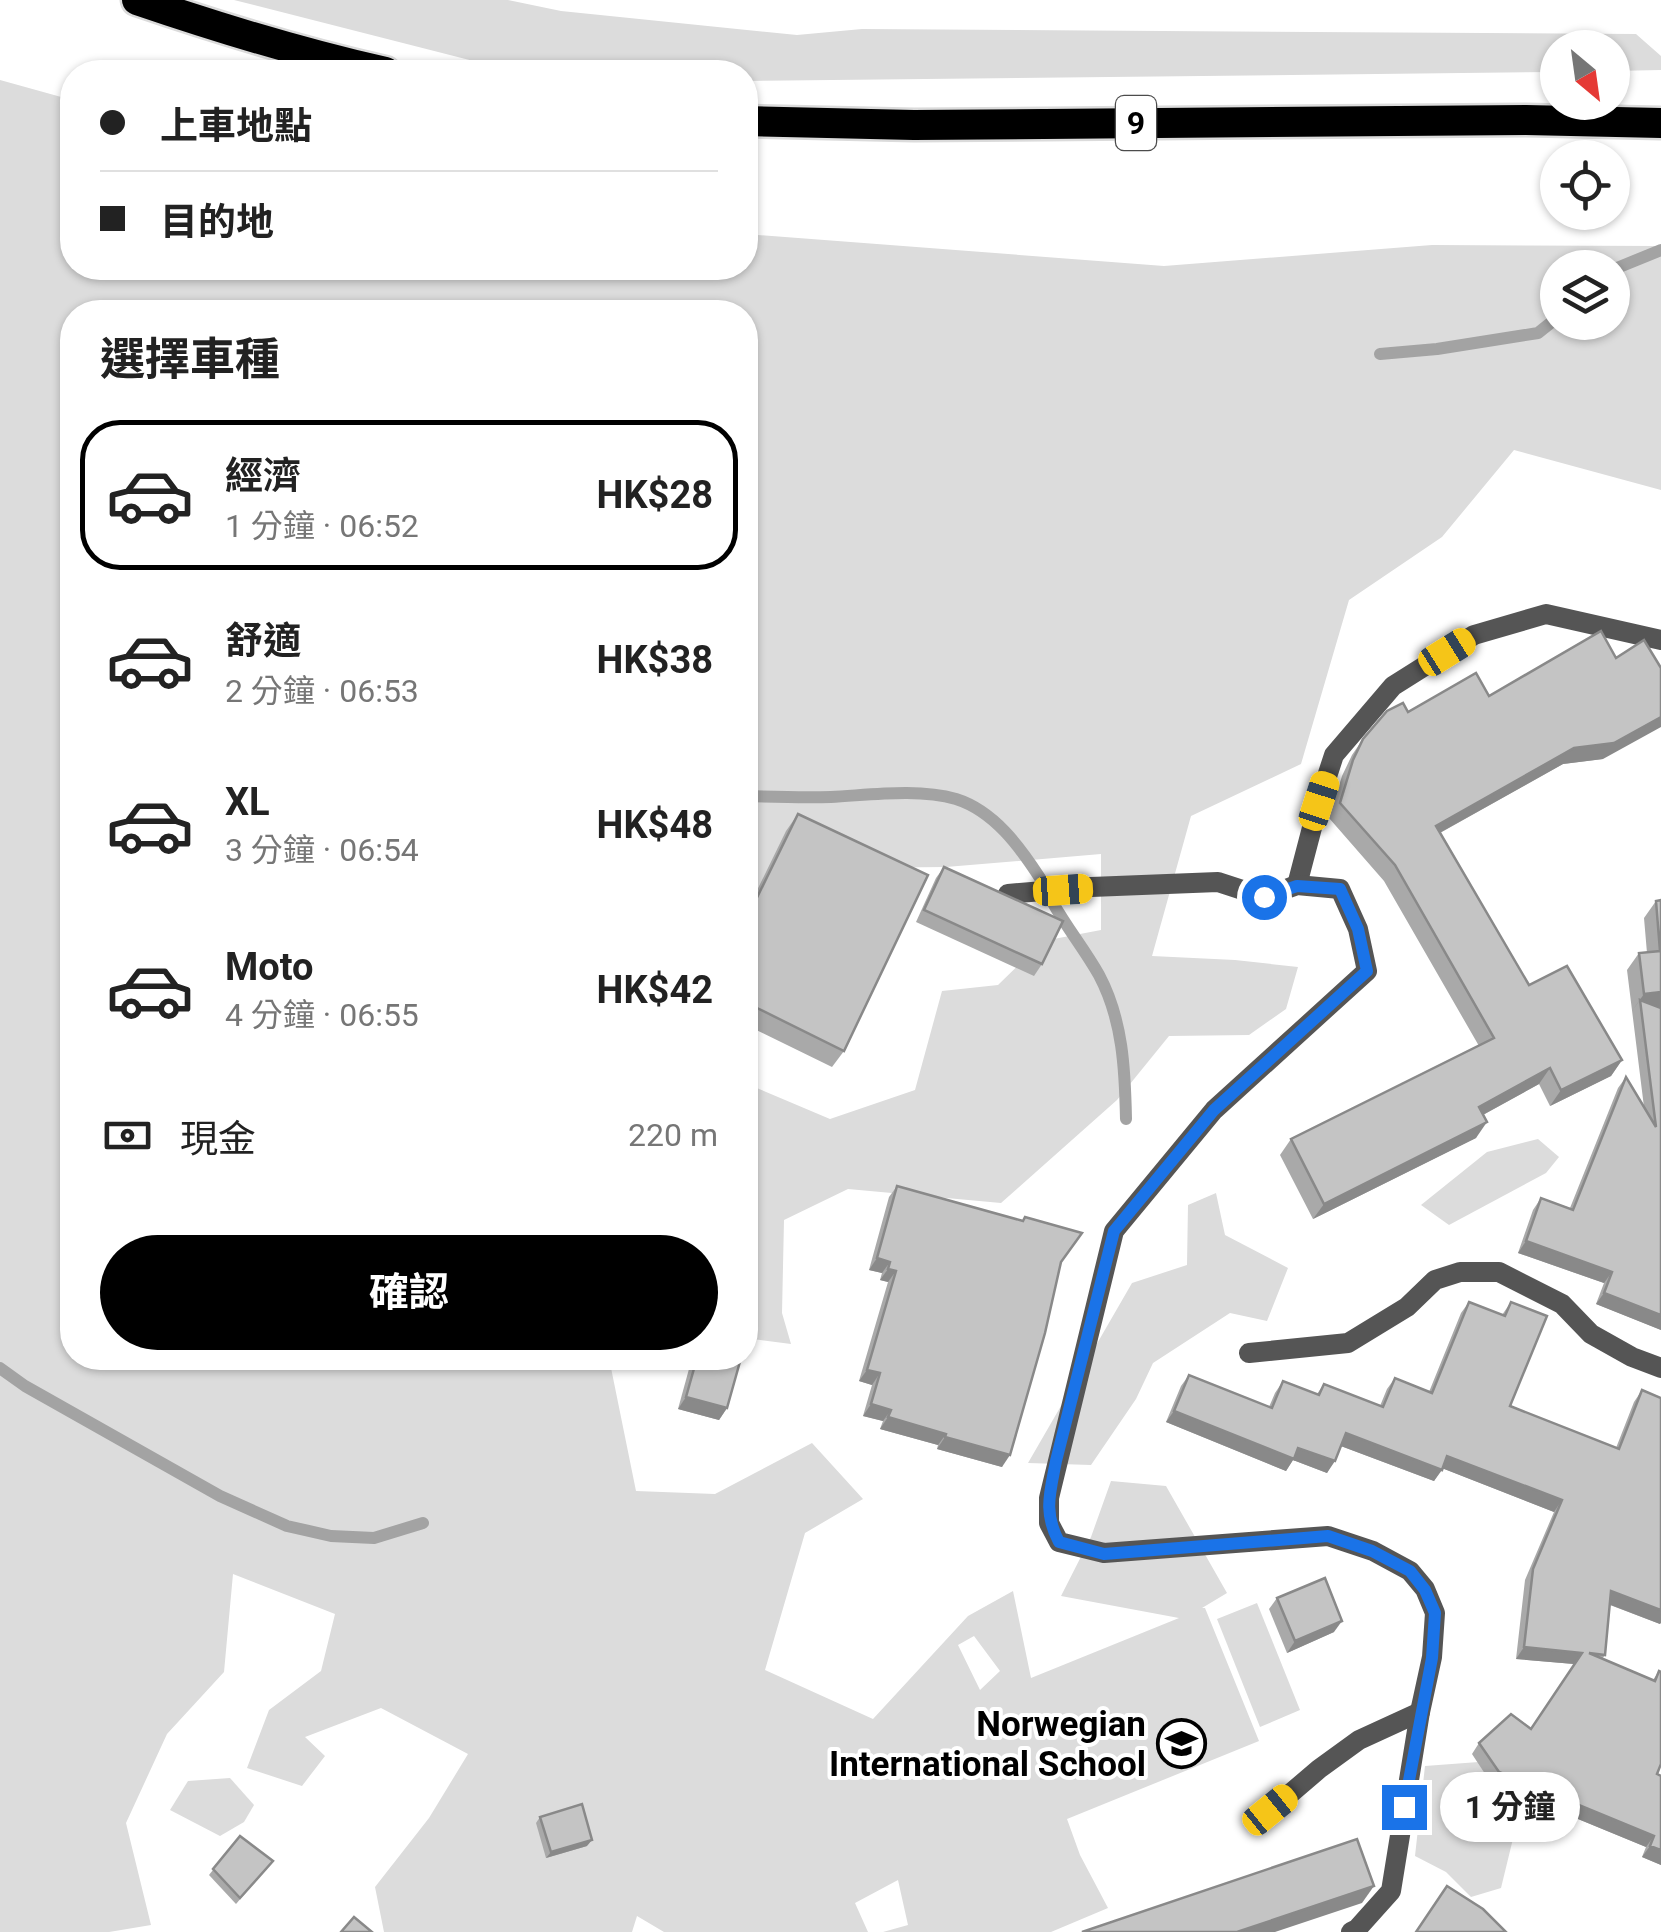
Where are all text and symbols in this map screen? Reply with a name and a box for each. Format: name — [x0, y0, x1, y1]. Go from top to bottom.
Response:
north arrow — [1540, 30, 1630, 120]
map controls — [1540, 30, 1630, 340]
road number: 9 — [1116, 96, 1156, 150]
text: 上車地點 — [160, 104, 312, 148]
button: locate — [1540, 140, 1630, 230]
text: 目的地 — [160, 200, 274, 244]
button: layers — [1540, 250, 1630, 340]
text: 選擇車種 — [100, 333, 280, 386]
icon: car — [105, 450, 195, 540]
text: 經濟 — [225, 454, 301, 498]
text: HK$28 — [597, 473, 713, 517]
text: 1 分鐘 · 06:52 — [225, 507, 419, 545]
icon: car — [105, 615, 195, 705]
text: 舒適 — [225, 619, 301, 663]
car — [1414, 623, 1480, 681]
text: HK$38 — [597, 638, 713, 682]
text: 2 分鐘 · 06:53 — [225, 672, 419, 710]
car — [1295, 768, 1343, 834]
icon: car — [105, 780, 195, 870]
text: XL — [225, 780, 270, 824]
text: HK$48 — [597, 803, 713, 847]
text: 3 分鐘 · 06:54 — [225, 831, 419, 869]
car — [1032, 873, 1094, 907]
route start — [1242, 875, 1287, 920]
icon: car — [105, 945, 195, 1035]
text: Moto — [225, 945, 314, 989]
text: HK$42 — [597, 968, 713, 1012]
text: 4 分鐘 · 06:55 — [225, 996, 419, 1034]
icon: cash — [100, 1108, 155, 1163]
text: 220 m — [628, 1116, 718, 1154]
text: 現金 — [180, 1117, 256, 1161]
button: 確認 — [100, 1235, 718, 1350]
place label: Norwegian International School — [829, 1704, 1146, 1785]
school or university icon: Norwegian International School — [1155, 1718, 1207, 1770]
callout: 1 分鐘 — [1439, 1772, 1579, 1842]
car — [1237, 1779, 1303, 1841]
route end — [1382, 1785, 1427, 1830]
text: 1 分鐘 — [1465, 1788, 1555, 1826]

